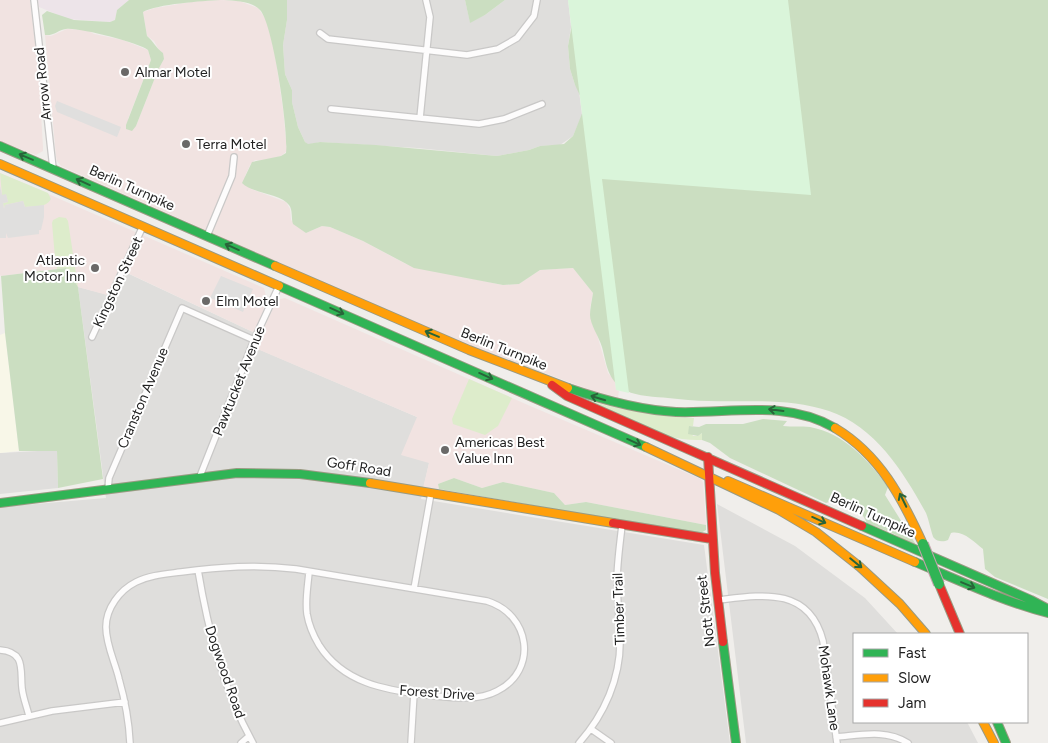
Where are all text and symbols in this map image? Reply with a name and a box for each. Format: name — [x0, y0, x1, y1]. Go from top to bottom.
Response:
street label: Arrow Road — [31, 47, 55, 121]
place label: Almar Motel — [135, 64, 211, 81]
marker: Almar Motel — [119, 66, 131, 78]
place label: Terra Motel — [196, 136, 267, 153]
marker: Terra Motel — [180, 138, 192, 150]
one-way arrow — [19, 152, 34, 161]
street label: Berlin Turnpike — [87, 162, 178, 215]
one-way arrow — [76, 176, 91, 186]
street label: Kingston Street — [90, 234, 146, 330]
one-way arrow — [225, 242, 240, 252]
place label: Atlantic Motor Inn — [24, 252, 85, 285]
marker: Atlantic Motor Inn — [89, 262, 101, 274]
place label: Elm Motel — [216, 293, 279, 310]
marker: Elm Motel — [200, 295, 212, 307]
one-way arrow — [329, 307, 344, 317]
street label: Pawtucket Avenue — [209, 323, 269, 438]
street label: Berlin Turnpike — [458, 324, 550, 374]
one-way arrow — [425, 329, 440, 339]
street label: Cranston Avenue — [114, 345, 172, 451]
one-way arrow — [478, 372, 493, 382]
one-way arrow — [590, 392, 606, 402]
one-way arrow — [768, 405, 784, 415]
place label: Americas Best Value Inn — [455, 434, 545, 467]
one-way arrow — [626, 438, 641, 447]
marker: Americas Best Value Inn — [439, 444, 451, 456]
street label: Goff Road — [326, 454, 392, 480]
street label: Berlin Turnpike — [828, 489, 919, 542]
one-way arrow — [898, 493, 907, 508]
one-way arrow — [811, 516, 826, 526]
one-way arrow — [849, 557, 862, 568]
street label: Timber Trail — [609, 573, 629, 645]
street label: Nott Street — [693, 574, 719, 648]
one-way arrow — [960, 581, 975, 590]
street label: Dogwood Road — [201, 623, 249, 721]
legend — [853, 633, 1028, 723]
street label: Mohawk Lane — [815, 644, 843, 732]
text: Fast — [898, 644, 927, 662]
text: Slow — [898, 669, 931, 687]
street label: Forest Drive — [399, 682, 476, 704]
text: Jam — [898, 694, 926, 712]

